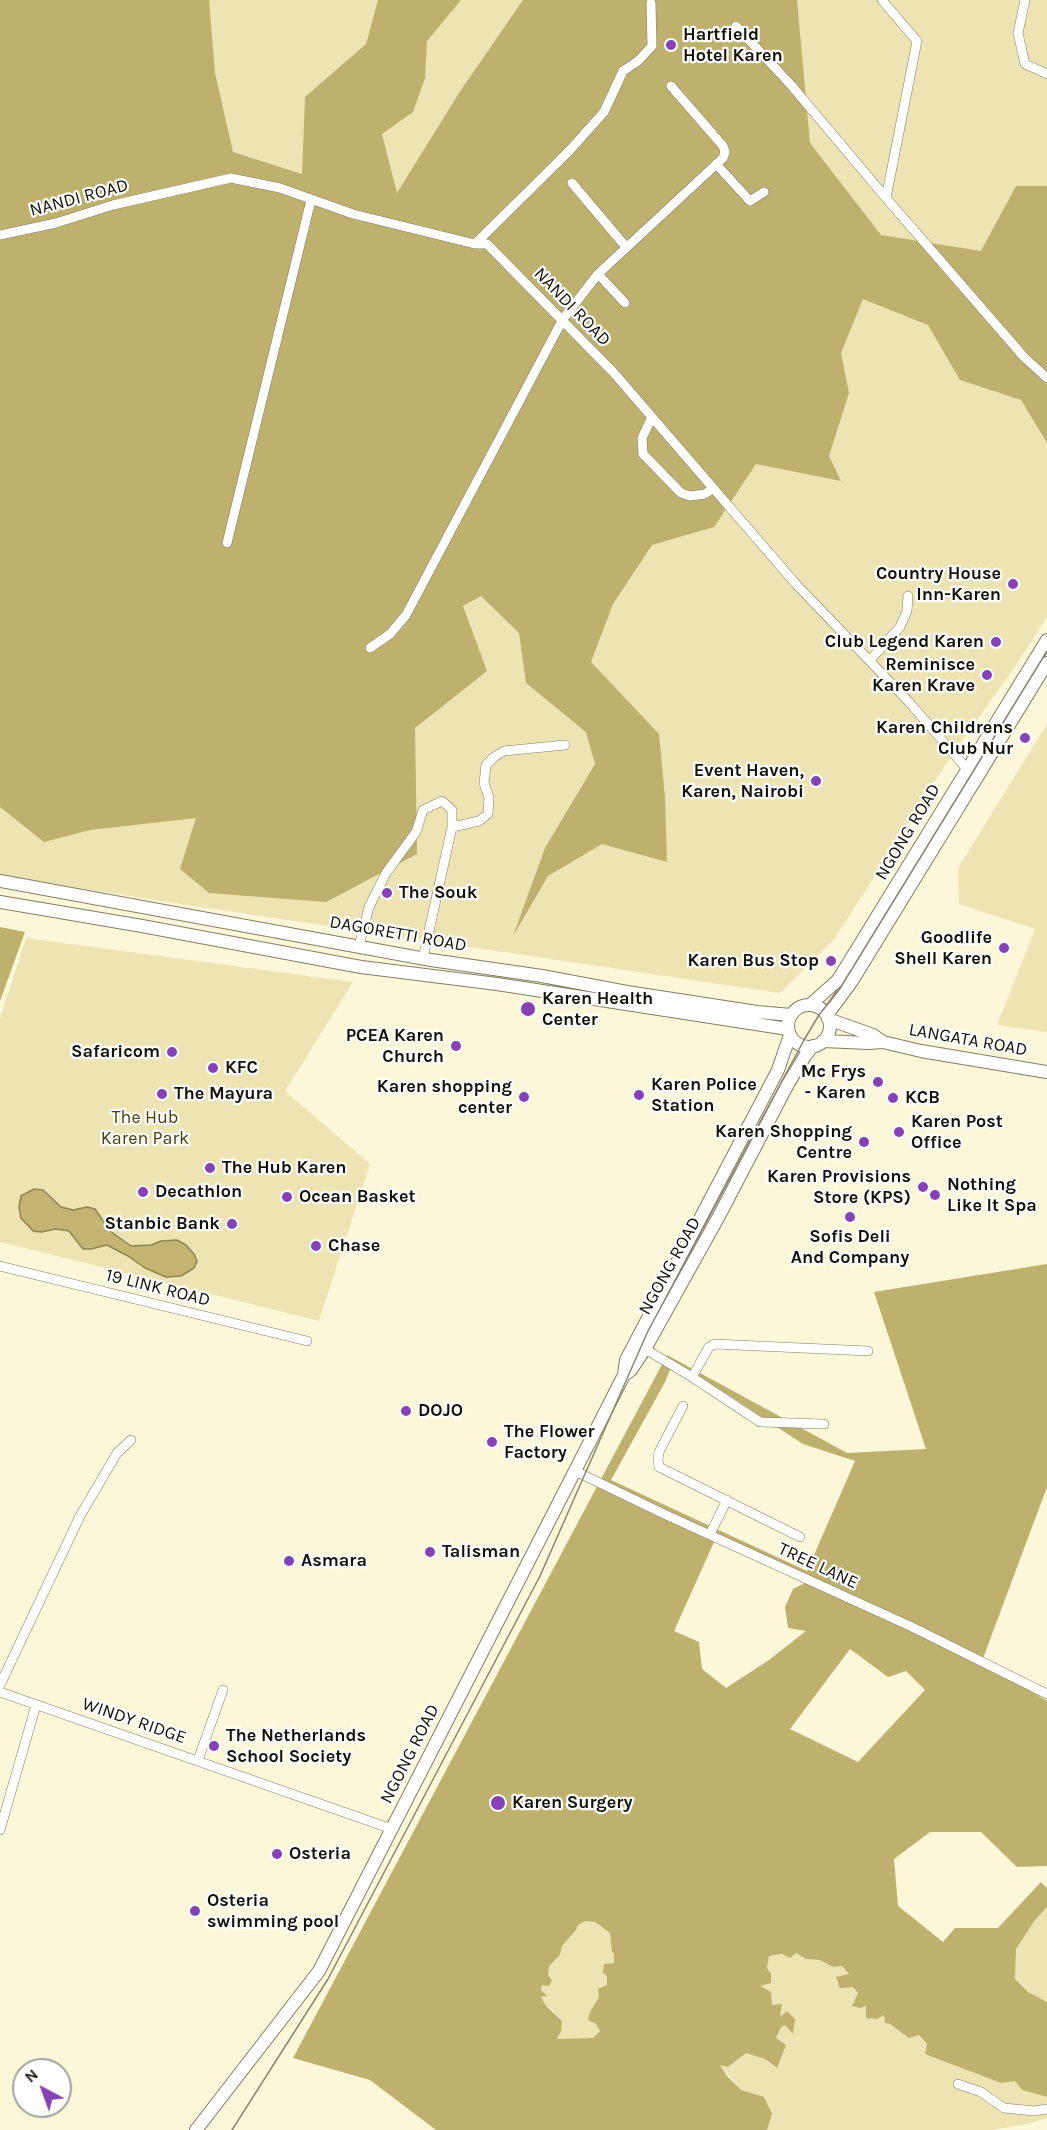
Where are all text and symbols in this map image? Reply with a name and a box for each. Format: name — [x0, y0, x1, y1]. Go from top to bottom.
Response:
place label: Hartfield Hotel Karen — [683, 24, 783, 66]
marker: Hartfield Hotel Karen — [664, 38, 678, 52]
street label: NANDI ROAD — [27, 174, 131, 222]
street label: NANDI ROAD — [529, 263, 615, 351]
place label: Country House Inn-Karen — [876, 563, 1001, 606]
marker: Country House Inn-Karen — [1006, 577, 1020, 591]
place label: Club Legend Karen — [825, 631, 984, 653]
marker: Club Legend Karen — [989, 635, 1003, 649]
place label: Reminisce Karen Krave — [872, 654, 975, 696]
marker: Reminisce Karen Krave — [980, 668, 994, 682]
place label: Karen Childrens Club Nur — [876, 717, 1013, 760]
marker: Karen Childrens Club Nur — [1018, 731, 1032, 745]
place label: Event Haven, Karen, Nairobi — [681, 760, 804, 802]
marker: Event Haven, Karen, Nairobi — [809, 774, 823, 788]
street label: NGONG ROAD — [871, 780, 945, 884]
place label: The Souk — [399, 882, 477, 904]
marker: The Souk — [380, 886, 394, 900]
street label: DAGORETTI ROAD — [328, 911, 468, 957]
place label: Goodlife Shell Karen — [894, 927, 992, 970]
marker: Goodlife Shell Karen — [997, 941, 1011, 955]
place label: Karen Bus Stop — [688, 950, 819, 972]
marker: Karen Bus Stop — [824, 954, 838, 968]
place label: Karen Health Center — [542, 988, 653, 1030]
marker: Karen Health Center — [519, 1000, 537, 1018]
street label: LANGATA ROAD — [907, 1019, 1029, 1061]
place label: PCEA Karen Church — [346, 1025, 444, 1068]
marker: PCEA Karen Church — [449, 1039, 463, 1053]
place label: Safaricom — [71, 1041, 160, 1063]
marker: Safaricom — [165, 1045, 179, 1059]
place label: KFC — [225, 1057, 258, 1079]
marker: KFC — [206, 1061, 220, 1075]
place label: Mc Frys - Karen — [801, 1061, 866, 1104]
place label: Karen Police Station — [651, 1074, 757, 1116]
marker: Mc Frys - Karen — [871, 1075, 885, 1089]
place label: Karen shopping center — [377, 1076, 512, 1118]
place label: The Mayura — [174, 1083, 273, 1105]
marker: The Mayura — [155, 1087, 169, 1101]
place label: KCB — [905, 1087, 940, 1109]
marker: Karen Police Station — [632, 1088, 646, 1102]
marker: Karen shopping center — [517, 1090, 531, 1104]
marker: KCB — [886, 1091, 900, 1105]
park label: The Hub Karen Park — [101, 1107, 189, 1150]
place label: Karen Post Office — [911, 1111, 1003, 1154]
place label: Karen Shopping Centre — [715, 1121, 852, 1164]
marker: Karen Post Office — [892, 1125, 906, 1139]
marker: Karen Shopping Centre — [857, 1135, 871, 1149]
place label: The Hub Karen — [222, 1157, 347, 1179]
marker: The Hub Karen — [203, 1161, 217, 1175]
place label: Karen Provisions Store (KPS) — [767, 1166, 911, 1208]
place label: Nothing Like It Spa — [947, 1174, 1037, 1216]
marker: Karen Provisions Store (KPS) — [916, 1180, 930, 1194]
place label: Decathlon — [155, 1181, 242, 1203]
marker: Decathlon — [136, 1185, 150, 1199]
place label: Ocean Basket — [299, 1186, 416, 1208]
marker: Nothing Like It Spa — [928, 1188, 942, 1202]
marker: Ocean Basket — [280, 1190, 294, 1204]
marker: Sofis Deli And Company — [843, 1210, 857, 1224]
place label: Stanbic Bank — [105, 1213, 220, 1235]
street label: NGONG ROAD — [634, 1213, 706, 1319]
marker: Stanbic Bank — [225, 1217, 239, 1231]
place label: Sofis Deli And Company — [791, 1226, 909, 1268]
place label: Chase — [328, 1235, 380, 1257]
marker: Chase — [309, 1239, 323, 1253]
street label: 19 LINK ROAD — [104, 1265, 212, 1311]
place label: DOJO — [418, 1400, 463, 1422]
marker: DOJO — [399, 1404, 413, 1418]
place label: The Flower Factory — [504, 1421, 595, 1464]
marker: The Flower Factory — [485, 1435, 499, 1449]
street label: TREE LANE — [775, 1538, 861, 1594]
place label: Talisman — [442, 1541, 520, 1563]
marker: Talisman — [423, 1545, 437, 1559]
place label: Asmara — [301, 1550, 367, 1572]
marker: Asmara — [282, 1554, 296, 1568]
street label: WINDY RIDGE — [79, 1693, 189, 1749]
street label: NGONG ROAD — [376, 1701, 444, 1807]
place label: The Netherlands School Society — [226, 1725, 366, 1768]
marker: The Netherlands School Society — [207, 1739, 221, 1753]
place label: Karen Surgery — [512, 1792, 633, 1814]
marker: Karen Surgery — [489, 1794, 507, 1812]
place label: Osteria — [289, 1843, 351, 1865]
marker: Osteria — [270, 1847, 284, 1861]
place label: Osteria swimming pool — [207, 1890, 339, 1932]
marker: Osteria swimming pool — [188, 1904, 202, 1918]
north arrow — [12, 2058, 72, 2118]
text: N — [21, 2065, 42, 2086]

